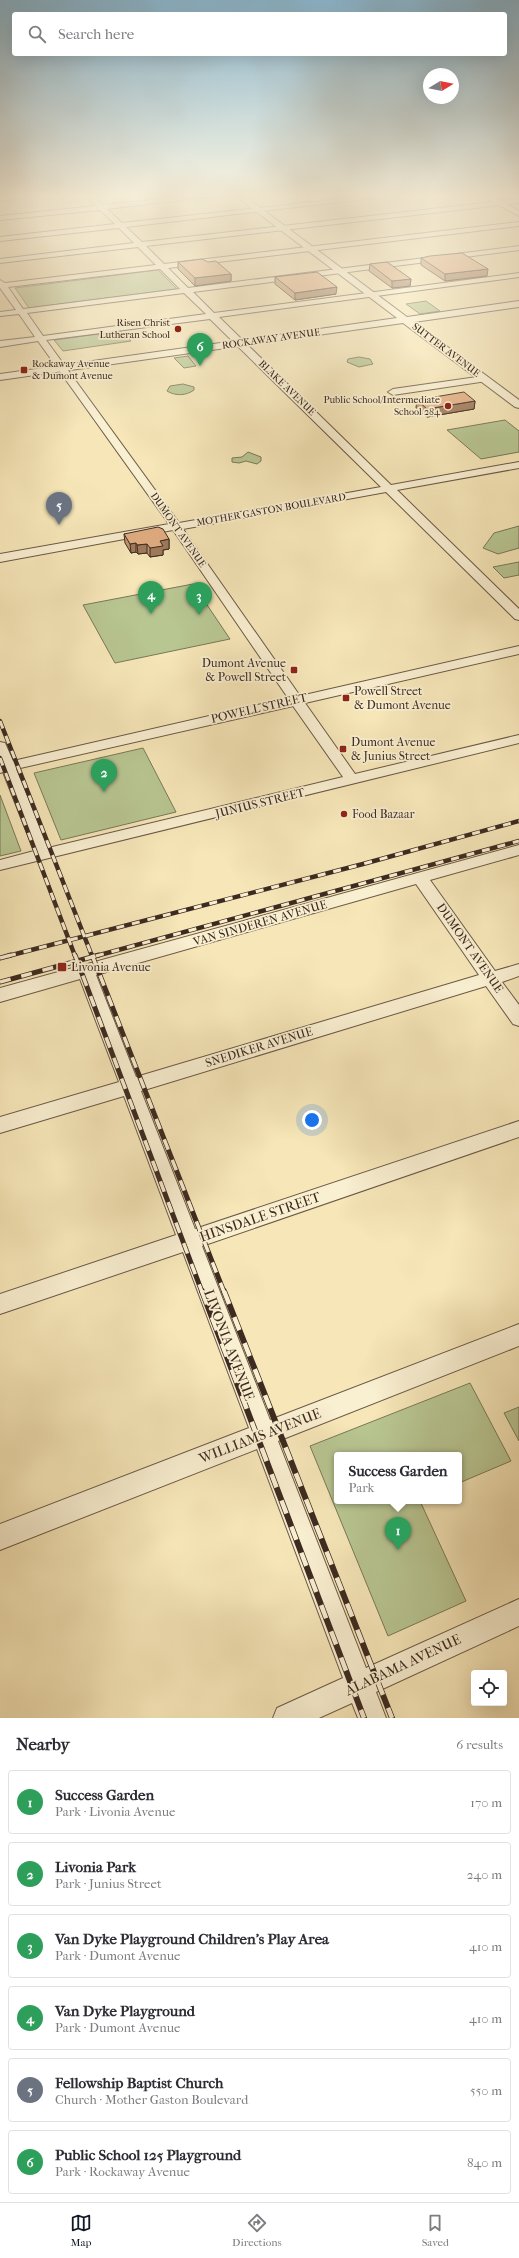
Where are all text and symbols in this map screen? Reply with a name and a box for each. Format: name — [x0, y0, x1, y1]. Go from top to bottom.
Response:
search box — [12, 12, 507, 56]
icon: search — [26, 23, 48, 45]
text: Search here — [58, 25, 134, 43]
north arrow — [423, 68, 459, 104]
place label: Risen Christ Lutheran School — [100, 317, 170, 341]
street label: SUTTER AVENUE — [410, 321, 482, 379]
marker: Risen Christ Lutheran School — [173, 324, 183, 334]
street label: ROCKAWAY AVENUE — [221, 326, 321, 352]
pin: 6 — [187, 333, 213, 366]
place label: Rockaway Avenue & Dumont Avenue — [32, 358, 113, 382]
street label: BLAKE AVENUE — [256, 358, 318, 418]
marker: Rockaway Avenue & Dumont Avenue — [19, 365, 29, 375]
place label: Public School/Intermediate School 284 — [323, 394, 441, 418]
marker: Public School/Intermediate School 284 — [443, 401, 453, 411]
street label: DUMONT AVENUE — [148, 490, 208, 570]
street label: MOTHER GASTON BOULEVARD — [195, 491, 347, 529]
pin: 5 — [46, 492, 72, 525]
pin: 4 — [138, 581, 164, 614]
pin: 3 — [186, 582, 212, 615]
place label: Dumont Avenue & Powell Street — [202, 656, 287, 684]
marker: Dumont Avenue & Powell Street — [289, 665, 299, 675]
place label: Powell Street & Dumont Avenue — [354, 684, 451, 712]
street label: POWELL STREET — [210, 690, 309, 726]
marker: Powell Street & Dumont Avenue — [341, 693, 351, 703]
place label: Dumont Avenue & Junius Street — [351, 735, 435, 763]
marker: Dumont Avenue & Junius Street — [338, 744, 348, 754]
pin: 2 — [91, 759, 117, 792]
street label: JUNIUS STREET — [213, 785, 307, 821]
place label: Food Bazaar — [352, 807, 415, 821]
marker: Food Bazaar — [339, 809, 349, 819]
street label: VAN SINDEREN AVENUE — [191, 897, 329, 949]
street label: DUMONT AVENUE — [434, 900, 506, 996]
place label: Livonia Avenue — [71, 960, 151, 974]
marker: Livonia Avenue — [56, 961, 68, 973]
street label: SNEDIKER AVENUE — [204, 1024, 314, 1070]
your location — [302, 1110, 322, 1130]
street label: HINSDALE STREET — [197, 1188, 323, 1246]
street label: LIVONIA AVENUE — [200, 1287, 258, 1403]
street label: WILLIAMS AVENUE — [196, 1405, 324, 1468]
popup — [334, 1452, 462, 1504]
text: Success Garden — [348, 1462, 448, 1480]
text: Park — [348, 1480, 374, 1495]
pin: 1 — [385, 1517, 411, 1550]
street label: ALABAMA AVENUE — [341, 1631, 464, 1700]
map controls — [471, 1670, 507, 1706]
button: locate — [471, 1670, 507, 1706]
text: Nearby — [16, 1734, 70, 1754]
text: 6 results — [456, 1737, 503, 1752]
text: Success Garden — [55, 1786, 154, 1804]
text: 1 — [28, 1795, 32, 1810]
text: 170 m — [470, 1795, 502, 1810]
text: Park · Livonia Avenue — [55, 1804, 175, 1819]
text: Livonia Park — [55, 1858, 136, 1876]
text: 2 — [27, 1867, 33, 1882]
text: 240 m — [467, 1867, 502, 1882]
text: Park · Junius Street — [55, 1876, 162, 1891]
text: Van Dyke Playground Children's Play Area — [55, 1930, 329, 1948]
text: 3 — [27, 1939, 33, 1954]
text: 410 m — [469, 1939, 502, 1954]
text: Park · Dumont Avenue — [55, 1948, 180, 1963]
text: Van Dyke Playground — [55, 2002, 195, 2020]
text: 4 — [26, 2011, 34, 2026]
text: 410 m — [469, 2011, 502, 2026]
text: Park · Dumont Avenue — [55, 2020, 180, 2035]
text: Fellowship Baptist Church — [55, 2074, 224, 2092]
text: 5 — [27, 2083, 33, 2098]
text: 550 m — [470, 2083, 502, 2098]
text: Church · Mother Gaston Boulevard — [55, 2092, 248, 2107]
text: Public School 125 Playground — [55, 2146, 241, 2164]
text: 6 — [26, 2155, 34, 2170]
text: 840 m — [467, 2155, 502, 2170]
text: Park · Rockaway Avenue — [55, 2164, 190, 2179]
tab: Map — [70, 2212, 92, 2249]
tab: Directions — [232, 2212, 282, 2249]
tab: Saved — [422, 2212, 449, 2249]

